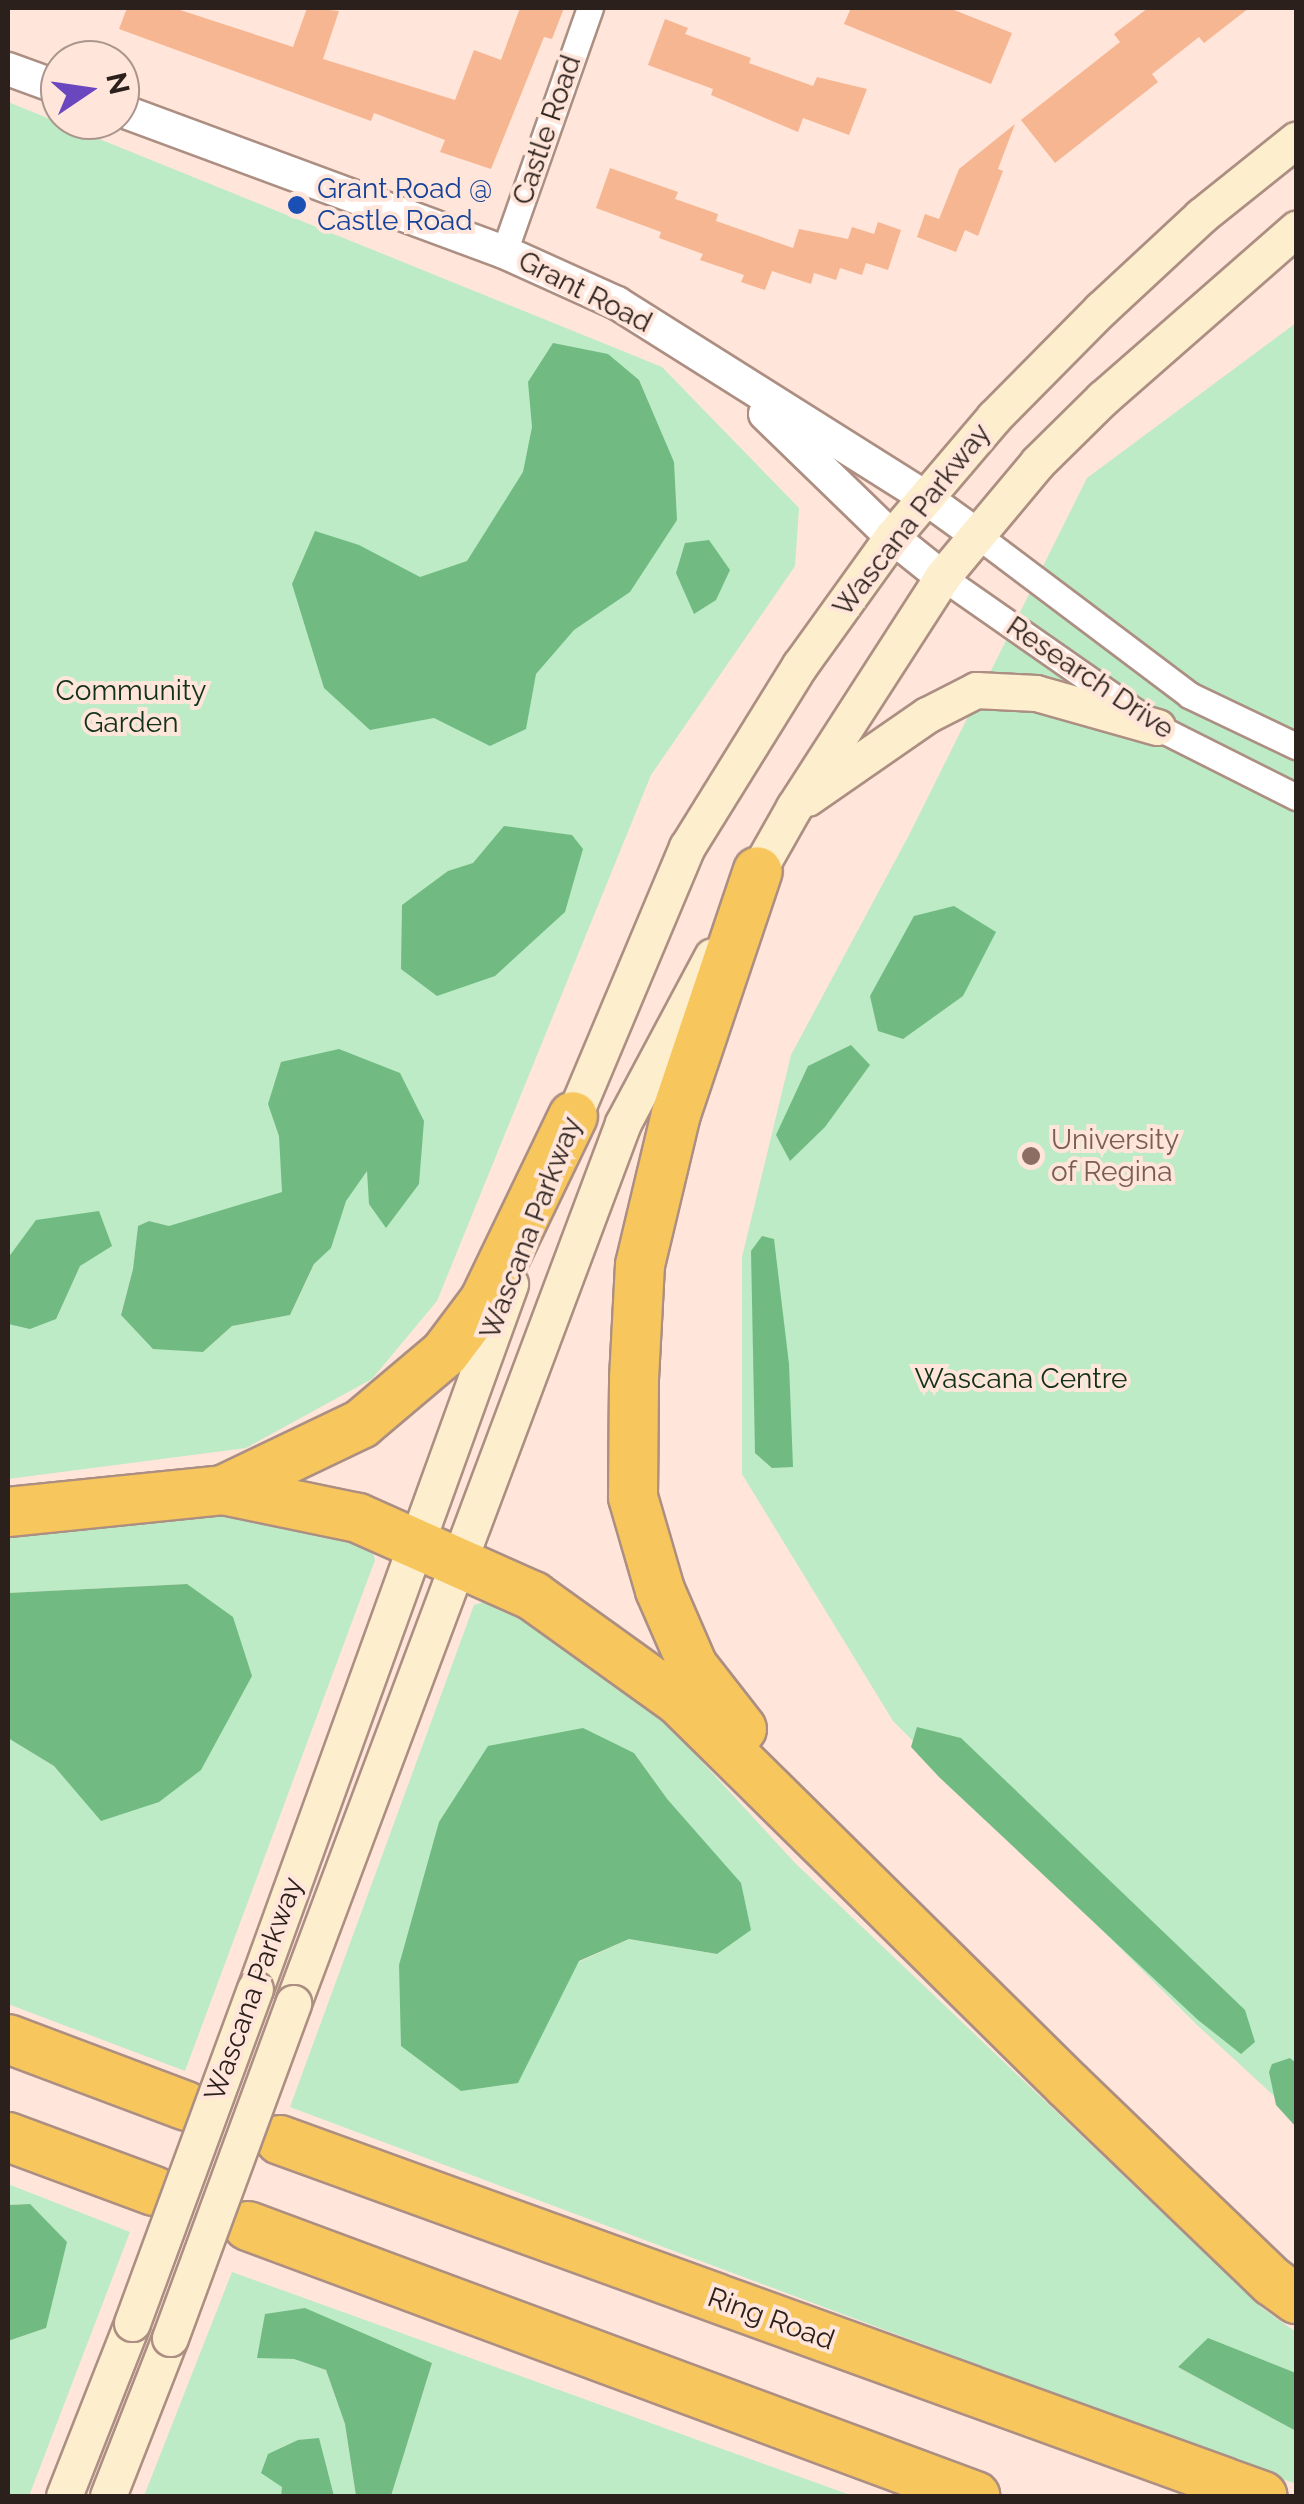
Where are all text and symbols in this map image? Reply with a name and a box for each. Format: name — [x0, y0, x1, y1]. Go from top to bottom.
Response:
north arrow — [40, 40, 140, 140]
street label: Castle Road — [506, 51, 588, 209]
text: N — [99, 69, 136, 98]
place label: Grant Road @ Castle Road — [317, 172, 493, 238]
marker: Grant Road @ Castle Road — [286, 194, 308, 216]
street label: Grant Road — [513, 244, 657, 340]
street label: Wascana Parkway — [826, 417, 998, 623]
street label: Research Drive — [1000, 610, 1180, 746]
park label: Community Garden — [56, 674, 206, 740]
street label: Wascana Parkway — [473, 1112, 589, 1344]
place label: University of Regina — [1051, 1123, 1179, 1189]
marker: University of Regina — [1020, 1145, 1042, 1167]
park label: Wascana Centre — [915, 1362, 1127, 1396]
street label: Wascana Parkway — [198, 1873, 310, 2105]
street label: Ring Road — [703, 2281, 839, 2357]

